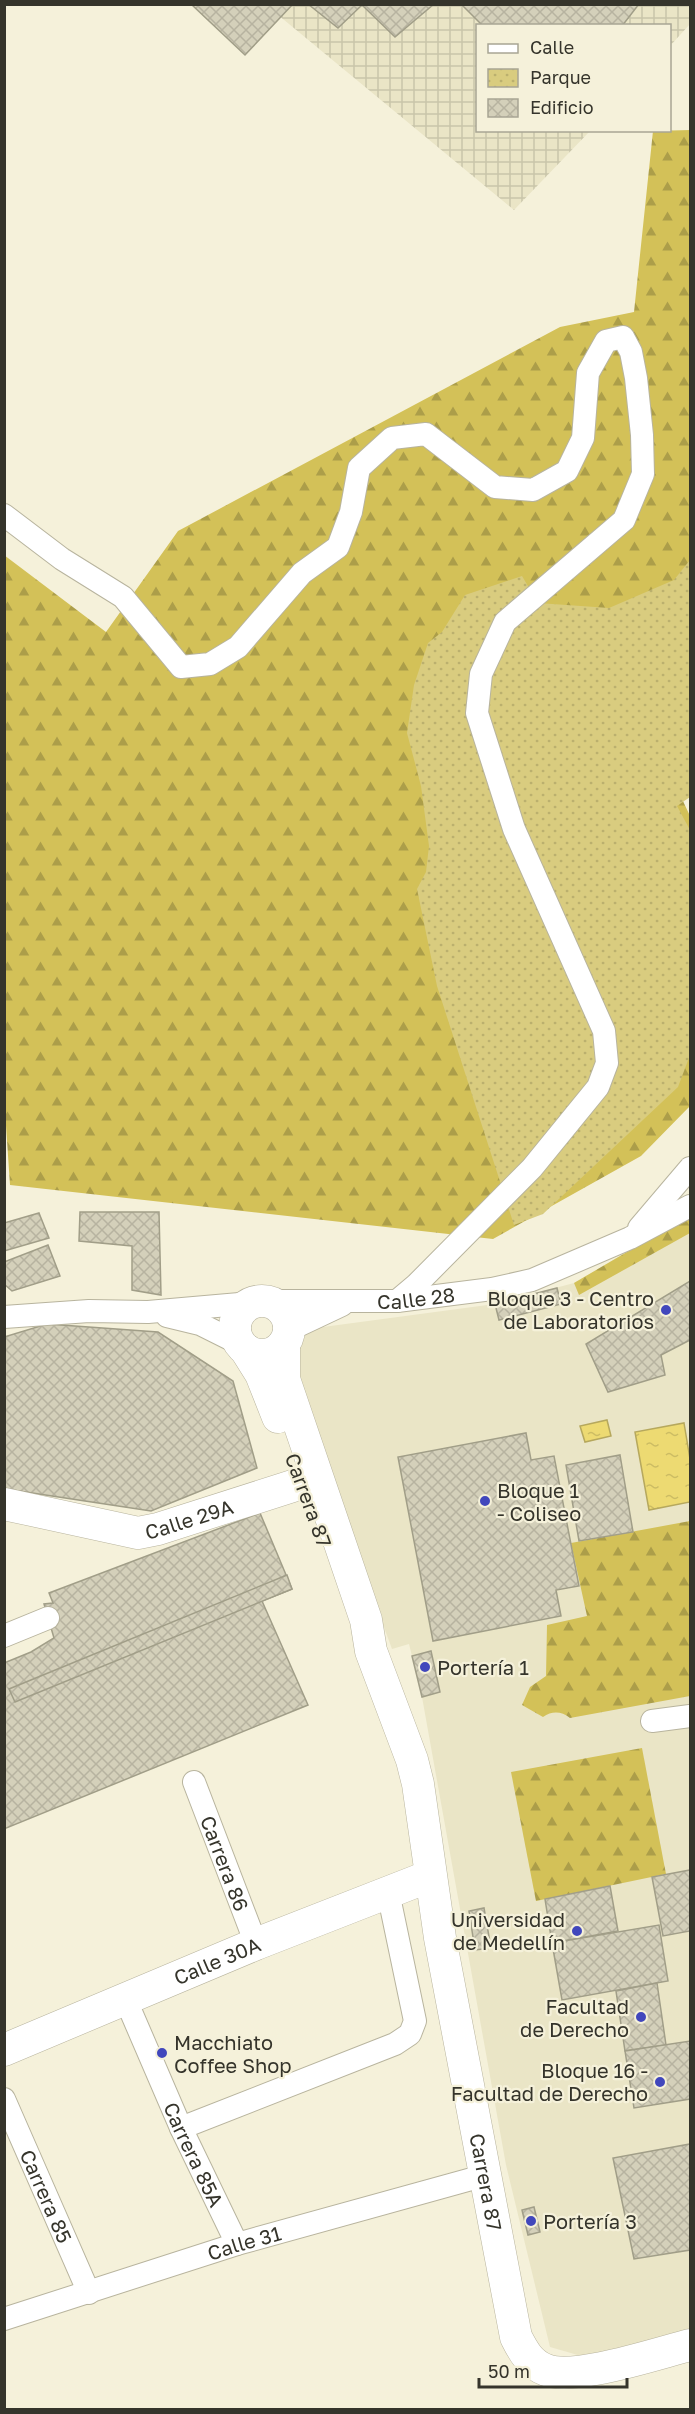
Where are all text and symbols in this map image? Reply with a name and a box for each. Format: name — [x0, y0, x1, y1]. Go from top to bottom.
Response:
legend — [476, 24, 671, 132]
text: Calle — [530, 36, 574, 58]
text: Parque — [530, 66, 591, 88]
text: Edificio — [530, 96, 594, 118]
street label: Calle 28 — [377, 1282, 456, 1313]
place label: Bloque 3 - Centro de Laboratorios — [487, 1286, 654, 1333]
marker: Bloque 3 - Centro de Laboratorios — [659, 1303, 673, 1317]
street label: Carrera 87 — [281, 1450, 337, 1550]
place label: Bloque 1 - Coliseo — [497, 1478, 581, 1525]
street label: Calle 29A — [143, 1494, 236, 1543]
marker: Bloque 1 - Coliseo — [478, 1494, 492, 1508]
place label: Portería 1 — [437, 1655, 529, 1679]
marker: Portería 1 — [418, 1660, 432, 1674]
street label: Carrera 86 — [196, 1812, 254, 1914]
place label: Universidad de Medellín — [451, 1907, 565, 1954]
marker: Universidad de Medellín — [570, 1924, 584, 1938]
street label: Calle 30A — [170, 1932, 264, 1989]
place label: Facultad de Derecho — [520, 1994, 629, 2041]
marker: Facultad de Derecho — [634, 2010, 648, 2024]
place label: Macchiato Coffee Shop — [174, 2030, 292, 2077]
marker: Macchiato Coffee Shop — [155, 2046, 169, 2060]
place label: Bloque 16 - Facultad de Derecho — [451, 2058, 648, 2105]
marker: Bloque 16 - Facultad de Derecho — [653, 2075, 667, 2089]
street label: Carrera 85A — [159, 2098, 229, 2211]
street label: Carrera 87 — [465, 2131, 507, 2233]
street label: Carrera 85 — [16, 2146, 78, 2247]
place label: Portería 3 — [543, 2209, 637, 2233]
marker: Portería 3 — [524, 2214, 538, 2228]
street label: Calle 31 — [204, 2220, 284, 2265]
scale bar — [479, 2351, 628, 2389]
text: 50 m — [488, 2360, 530, 2382]

